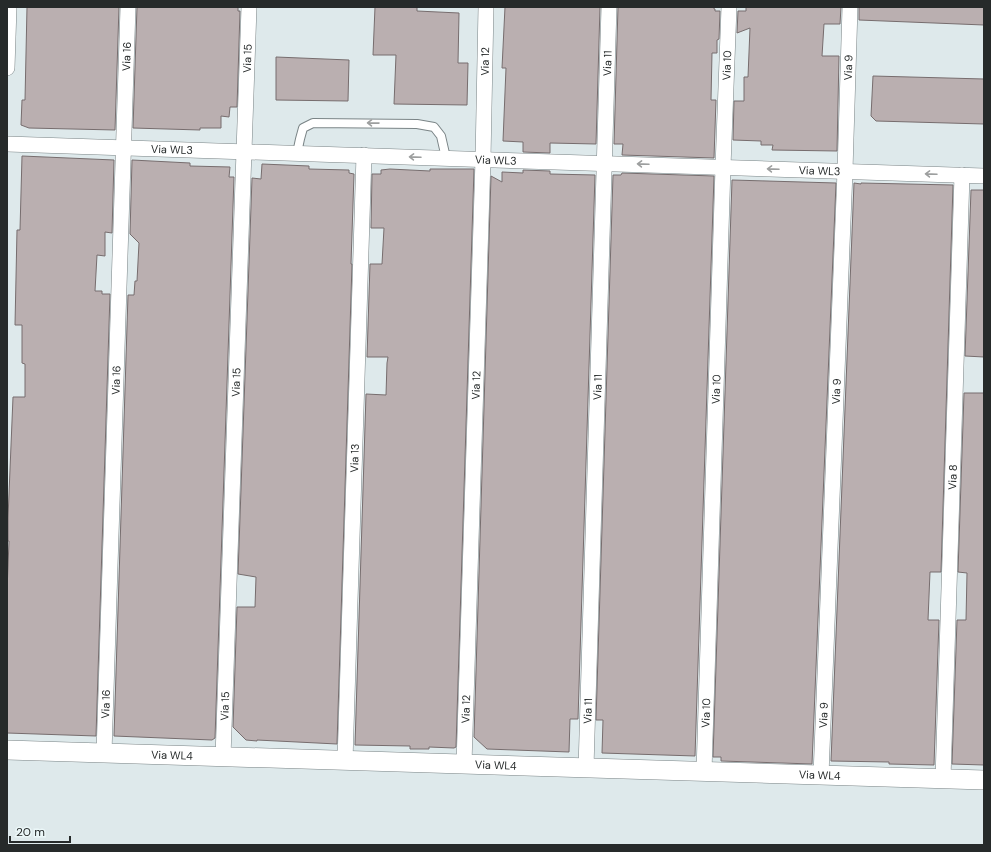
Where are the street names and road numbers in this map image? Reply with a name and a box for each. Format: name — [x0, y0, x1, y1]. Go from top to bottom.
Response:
street label: Via 16 — [119, 41, 134, 71]
street label: Via 15 — [240, 43, 255, 73]
street label: Via 12 — [478, 47, 492, 76]
street label: Via 11 — [600, 50, 615, 76]
street label: Via 10 — [719, 50, 734, 81]
street label: Via 9 — [841, 54, 856, 81]
street label: Via WL3 — [151, 142, 193, 157]
street label: Via WL3 — [475, 152, 517, 168]
street label: Via WL3 — [798, 163, 841, 178]
street label: Via 16 — [109, 365, 123, 395]
street label: Via 15 — [228, 367, 244, 397]
street label: Via 12 — [468, 371, 483, 400]
street label: Via 11 — [590, 374, 605, 400]
street label: Via 10 — [709, 374, 723, 404]
street label: Via 9 — [829, 378, 844, 404]
street label: Via 13 — [347, 443, 362, 473]
street label: Via 8 — [945, 464, 960, 490]
street label: Via 16 — [98, 689, 113, 719]
street label: Via 15 — [217, 691, 232, 721]
street label: Via 12 — [458, 694, 473, 724]
street label: Via 11 — [580, 698, 595, 724]
street label: Via 10 — [698, 698, 713, 728]
street label: Via 9 — [816, 702, 831, 728]
street label: Via WL4 — [151, 747, 193, 763]
street label: Via WL4 — [475, 757, 517, 773]
street label: Via WL4 — [799, 767, 841, 783]

